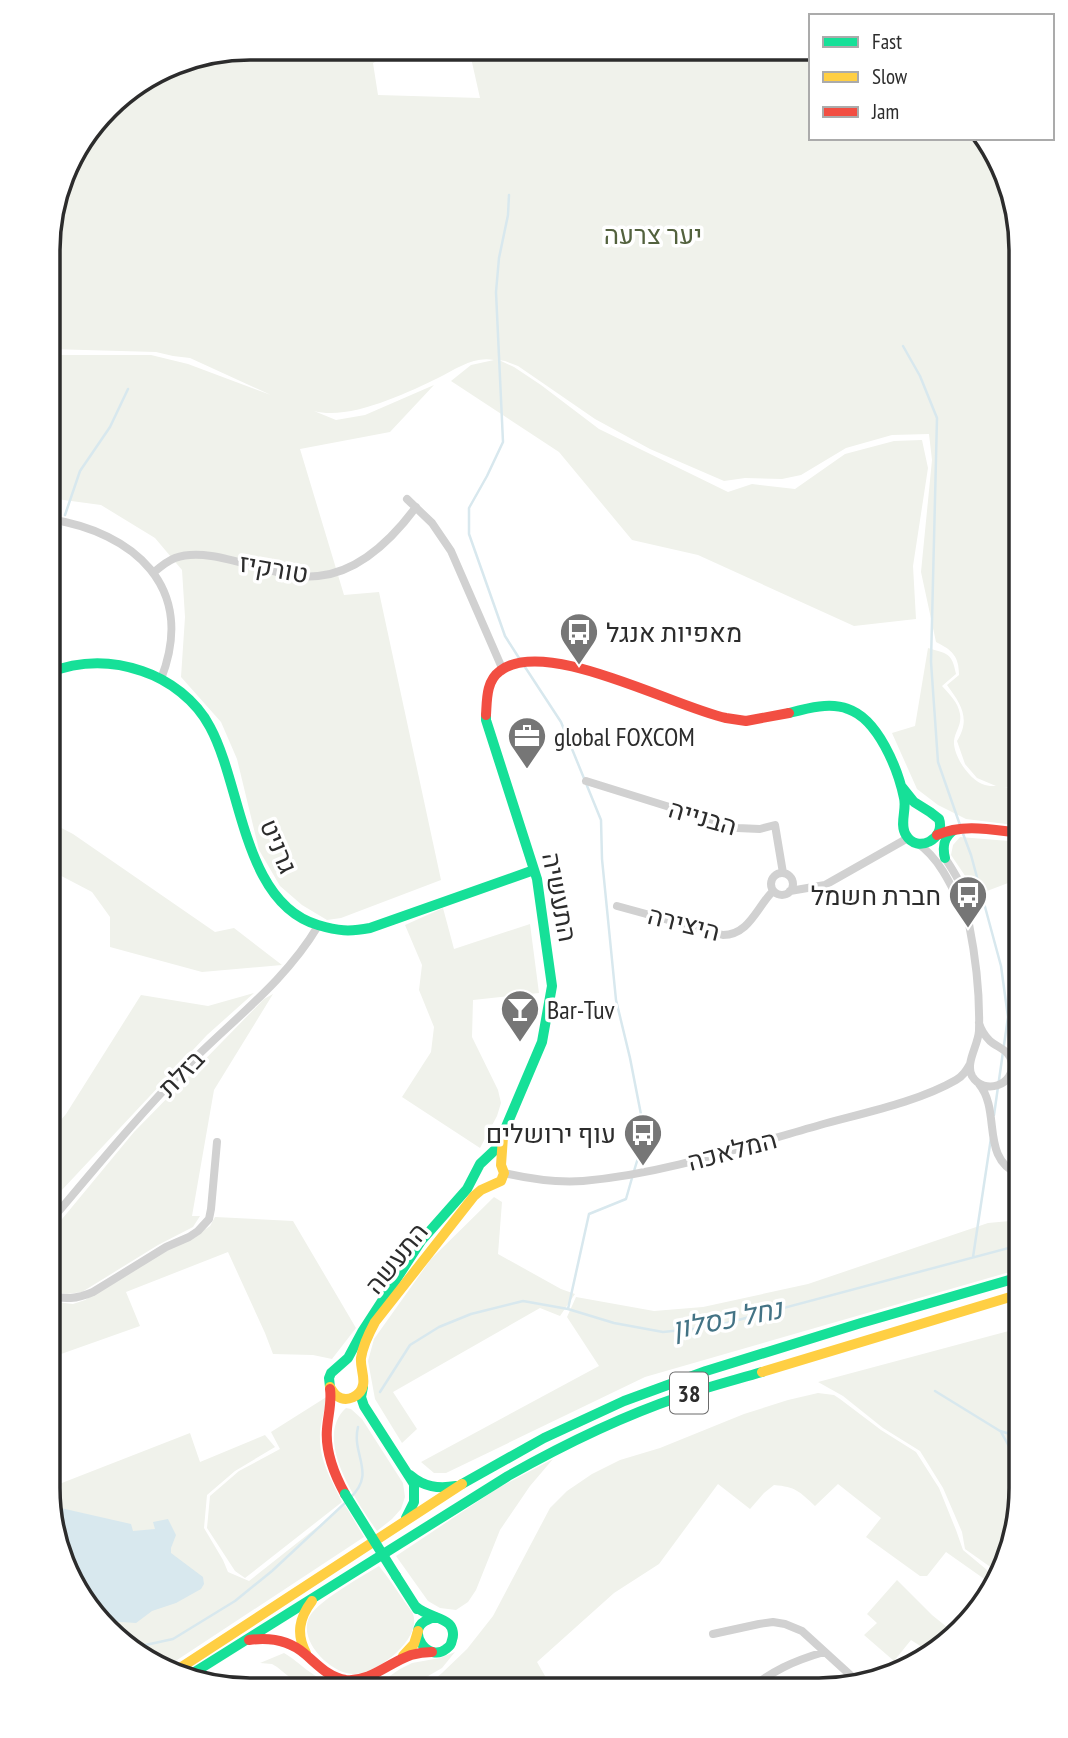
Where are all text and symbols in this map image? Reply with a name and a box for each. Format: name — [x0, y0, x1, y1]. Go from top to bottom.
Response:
legend — [809, 14, 1054, 140]
text: Fast — [872, 28, 902, 55]
text: Slow — [872, 63, 908, 90]
text: Jam — [871, 98, 899, 125]
park label: יער צרעה — [604, 218, 702, 251]
street label: טורקיז — [237, 546, 311, 590]
bus stop icon: מאפיות אנגל — [558, 611, 600, 666]
place label: מאפיות אנגל — [606, 616, 742, 649]
office icon: global FOXCOM — [506, 715, 548, 770]
place label: global FOXCOM — [554, 720, 695, 753]
street label: הבנייה — [665, 792, 741, 842]
street label: גרניט — [253, 814, 305, 878]
street label: התעשיה — [535, 850, 585, 944]
bus stop icon: חברת חשמל — [947, 874, 989, 929]
place label: חברת חשמל — [811, 879, 941, 912]
street label: היצירה — [644, 898, 724, 948]
bar icon: Bar-Tuv — [499, 988, 541, 1043]
place label: Bar-Tuv — [547, 993, 615, 1026]
street label: בזלת — [151, 1042, 211, 1103]
bus stop icon: עוף ירושלים — [622, 1112, 664, 1167]
place label: עוף ירושלים — [486, 1117, 616, 1150]
street label: המלאכה — [684, 1122, 780, 1178]
street label: התעשה — [357, 1216, 435, 1300]
water label: נחל כסלון — [669, 1289, 787, 1347]
road number: 38 — [670, 1372, 708, 1414]

